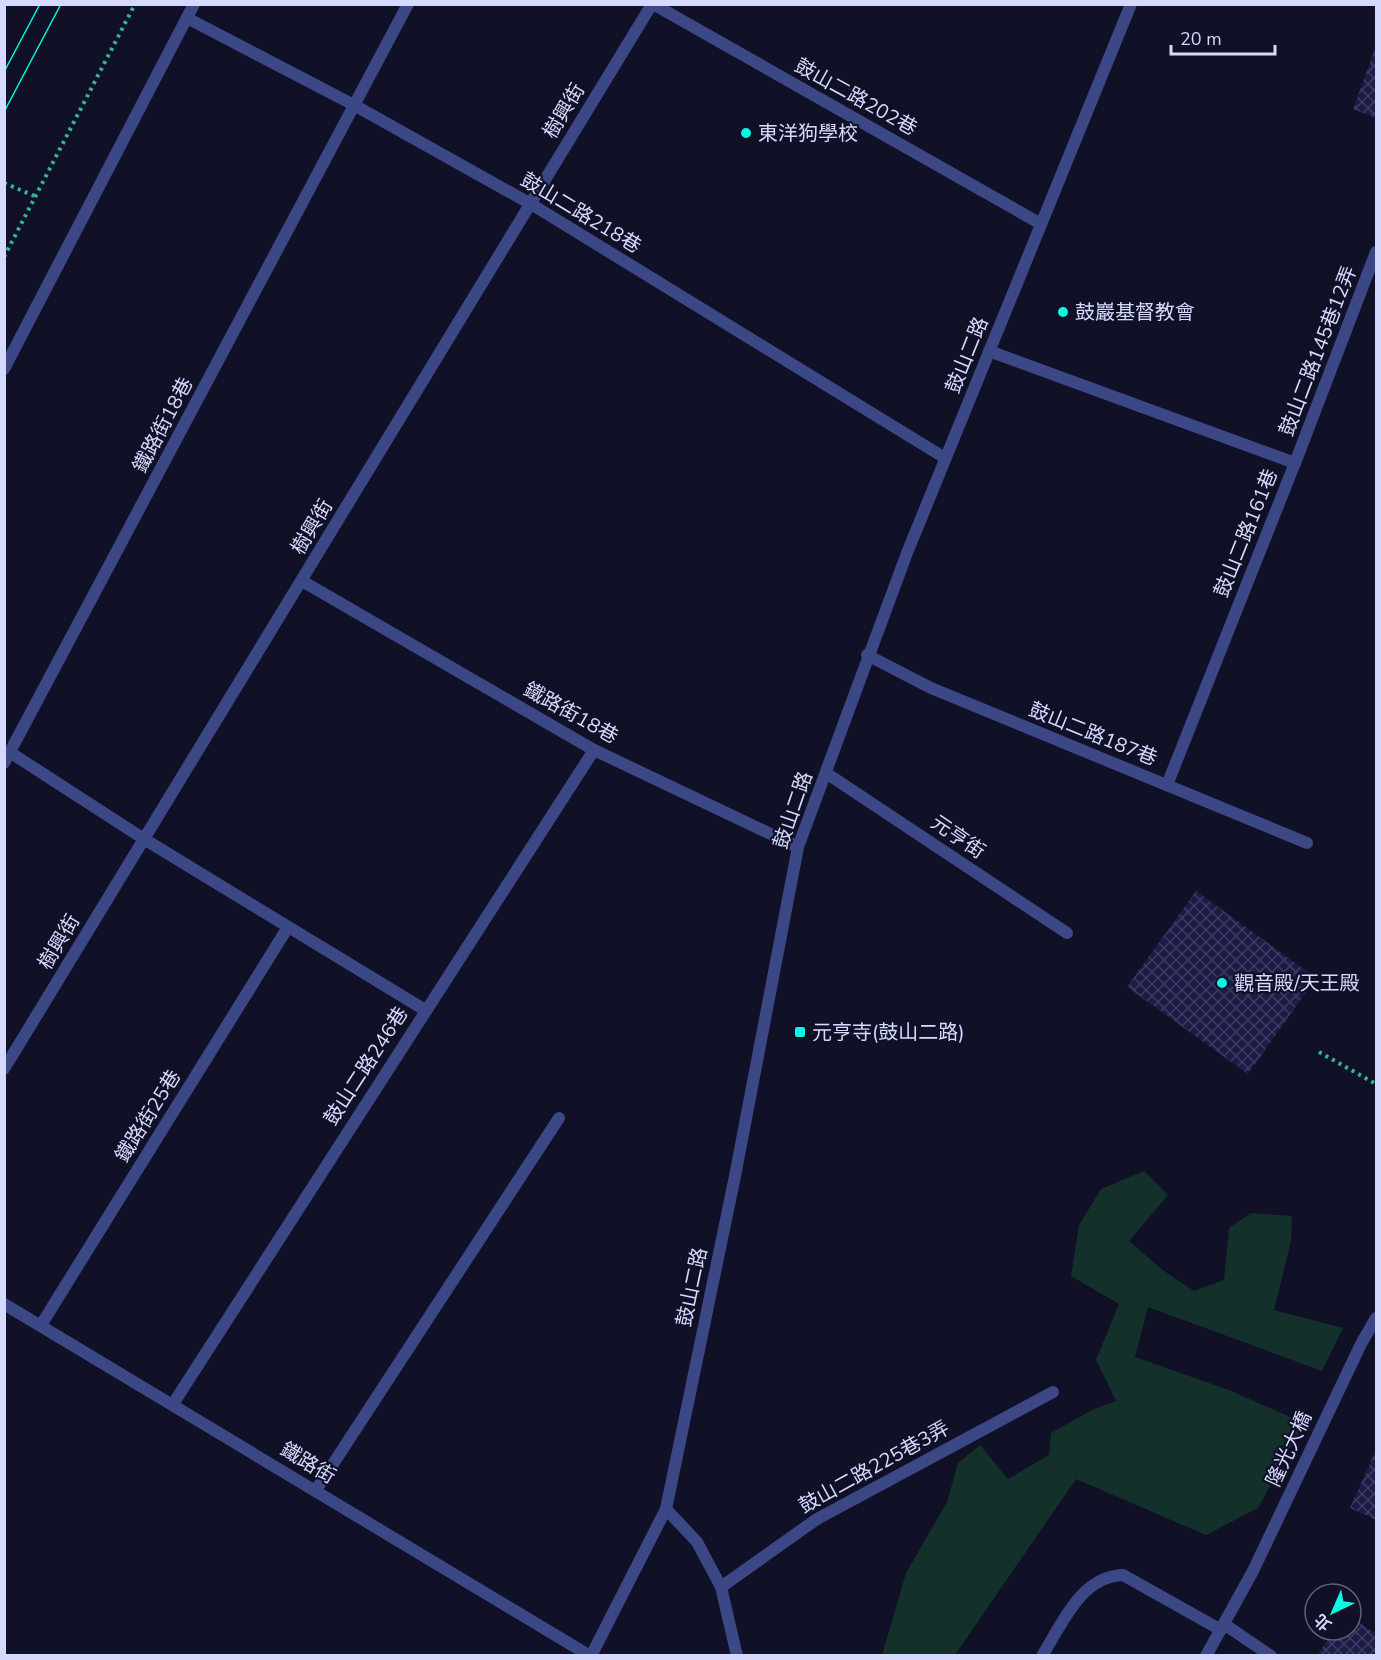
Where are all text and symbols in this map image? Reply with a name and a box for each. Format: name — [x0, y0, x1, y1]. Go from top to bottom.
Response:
scale bar — [1171, 18, 1274, 56]
text: 20 m — [1180, 27, 1222, 51]
street label: 鼓山二路202巷 — [790, 52, 922, 142]
street label: 樹興街 — [537, 78, 591, 144]
place label: 東洋狗學校 — [758, 120, 858, 147]
marker: 東洋狗學校 — [739, 126, 753, 140]
street label: 鼓山二路218巷 — [516, 166, 646, 260]
street label: 鼓山二路145巷12弄 — [1273, 262, 1363, 440]
place label: 鼓巖基督教會 — [1075, 299, 1195, 326]
marker: 鼓巖基督教會 — [1056, 305, 1070, 319]
street label: 鼓山二路 — [939, 313, 995, 397]
street label: 鐵路街18巷 — [127, 373, 199, 477]
street label: 鼓山二路161巷 — [1208, 465, 1284, 601]
street label: 樹興街 — [285, 494, 339, 560]
street label: 鐵路街18巷 — [519, 676, 623, 750]
street label: 鼓山二路187巷 — [1025, 696, 1161, 772]
street label: 鼓山二路 — [767, 768, 819, 852]
street label: 元亨街 — [926, 809, 990, 865]
street label: 樹興街 — [32, 909, 86, 975]
place label: 觀音殿/天王殿 — [1234, 970, 1360, 997]
marker: 觀音殿/天王殿 — [1215, 976, 1229, 990]
street label: 鼓山二路246巷 — [318, 1002, 414, 1130]
place label: 元亨寺(鼓山二路) — [812, 1019, 965, 1046]
marker: 元亨寺(鼓山二路) — [793, 1025, 807, 1039]
street label: 鐵路街25巷 — [109, 1065, 187, 1167]
street label: 鼓山二路 — [670, 1245, 714, 1329]
street label: 隆光大橋 — [1260, 1407, 1318, 1491]
street label: 鼓山二路225巷3弄 — [794, 1414, 954, 1520]
street label: 鐵路街 — [275, 1436, 341, 1490]
north arrow — [1303, 1582, 1363, 1642]
text: 北 — [1310, 1609, 1337, 1636]

